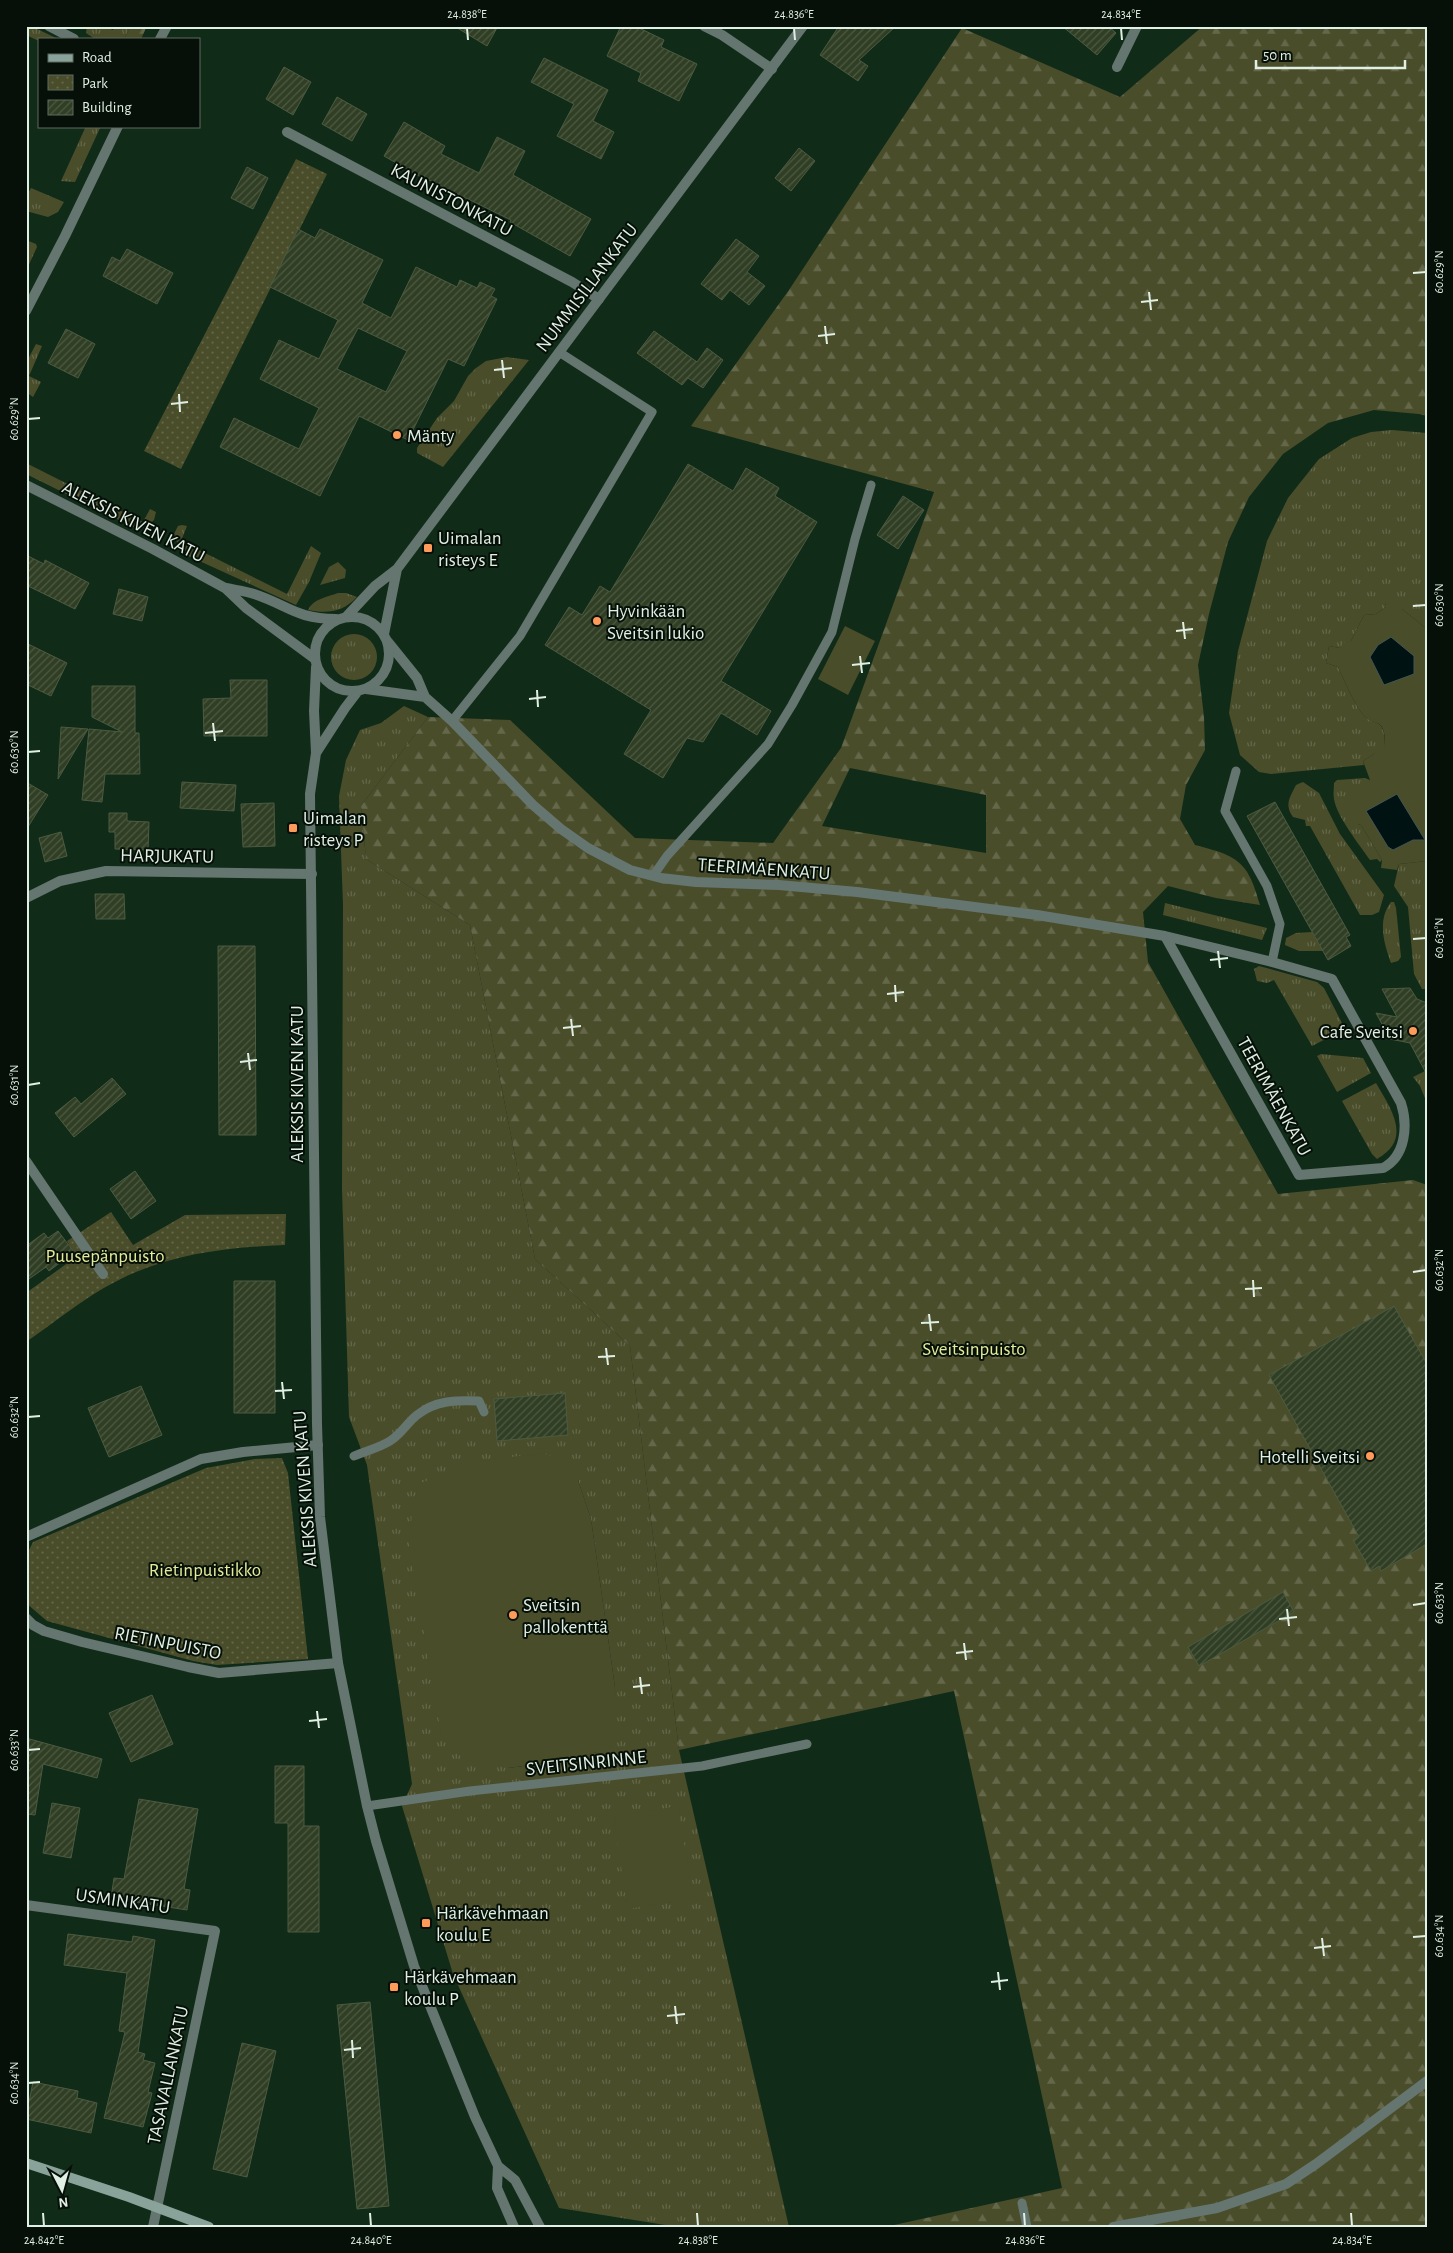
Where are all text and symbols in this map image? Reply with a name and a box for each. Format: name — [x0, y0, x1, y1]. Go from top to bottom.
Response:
text: 24.838°E — [447, 8, 487, 20]
text: 24.836°E — [774, 8, 814, 20]
text: 24.834°E — [1101, 8, 1141, 20]
legend — [38, 38, 200, 128]
scale bar — [1256, 38, 1404, 70]
text: 50 m — [1263, 48, 1292, 63]
text: Road — [82, 50, 112, 65]
text: Park — [82, 76, 108, 91]
text: Building — [82, 100, 132, 115]
street label: KAUNISTONKATU — [387, 160, 515, 240]
street label: NUMMISILLANKATU — [533, 220, 642, 356]
text: 60.629°N — [1433, 250, 1445, 294]
text: 60.629°N — [8, 397, 20, 441]
place label: Mänty — [407, 427, 454, 446]
marker: Mänty — [391, 429, 403, 441]
street label: ALEKSIS KIVEN KATU — [59, 478, 208, 566]
place label: Uimalan risteys E — [438, 529, 502, 570]
marker: Uimalan risteys E — [422, 542, 434, 554]
text: 60.630°N — [1433, 583, 1445, 627]
place label: Hyvinkään Sveitsin lukio — [607, 602, 704, 643]
marker: Hyvinkään Sveitsin lukio — [591, 615, 603, 627]
text: 60.630°N — [8, 730, 20, 774]
place label: Uimalan risteys P — [303, 809, 367, 850]
marker: Uimalan risteys P — [287, 822, 299, 834]
street label: HARJUKATU — [120, 846, 214, 867]
street label: TEERIMÄENKATU — [697, 854, 831, 884]
text: 60.631°N — [1433, 917, 1445, 959]
street label: ALEKSIS KIVEN KATU — [288, 1005, 307, 1163]
place label: Cafe Sveitsi — [1320, 1023, 1403, 1042]
marker: Cafe Sveitsi — [1407, 1025, 1419, 1037]
street label: TEERIMÄENKATU — [1233, 1034, 1315, 1159]
text: 60.631°N — [8, 1064, 20, 1106]
park label: Puusepänpuisto — [46, 1247, 164, 1266]
text: 60.632°N — [1433, 1249, 1445, 1291]
park label: Sveitsinpuisto — [922, 1340, 1026, 1359]
text: 60.632°N — [8, 1396, 20, 1438]
street label: ALEKSIS KIVEN KATU — [291, 1410, 320, 1568]
place label: Hotelli Sveitsi — [1259, 1448, 1360, 1467]
marker: Hotelli Sveitsi — [1364, 1450, 1376, 1462]
park label: Rietinpuistikko — [149, 1561, 261, 1580]
text: 60.633°N — [1433, 1582, 1445, 1624]
place label: Sveitsin pallokenttä — [523, 1596, 608, 1637]
marker: Sveitsin pallokenttä — [507, 1609, 519, 1621]
street label: RIETINPUISTO — [113, 1624, 223, 1663]
text: 60.633°N — [8, 1729, 20, 1771]
street label: SVEITSINRINNE — [525, 1748, 647, 1779]
street label: USMINKATU — [74, 1885, 171, 1918]
place label: Härkävehmaan koulu E — [436, 1904, 549, 1945]
text: 60.634°N — [1433, 1915, 1445, 1957]
marker: Härkävehmaan koulu E — [420, 1917, 432, 1929]
place label: Härkävehmaan koulu P — [404, 1968, 517, 2009]
marker: Härkävehmaan koulu P — [388, 1981, 400, 1993]
street label: TASAVALLANKATU — [144, 2004, 192, 2146]
text: 60.634°N — [8, 2062, 20, 2104]
north arrow — [38, 2166, 88, 2216]
text: N — [58, 2194, 69, 2209]
text: 24.842°E — [24, 2234, 64, 2246]
text: 24.840°E — [350, 2234, 392, 2246]
text: 24.838°E — [678, 2234, 718, 2246]
text: 24.836°E — [1005, 2234, 1045, 2246]
text: 24.834°E — [1332, 2234, 1372, 2246]

